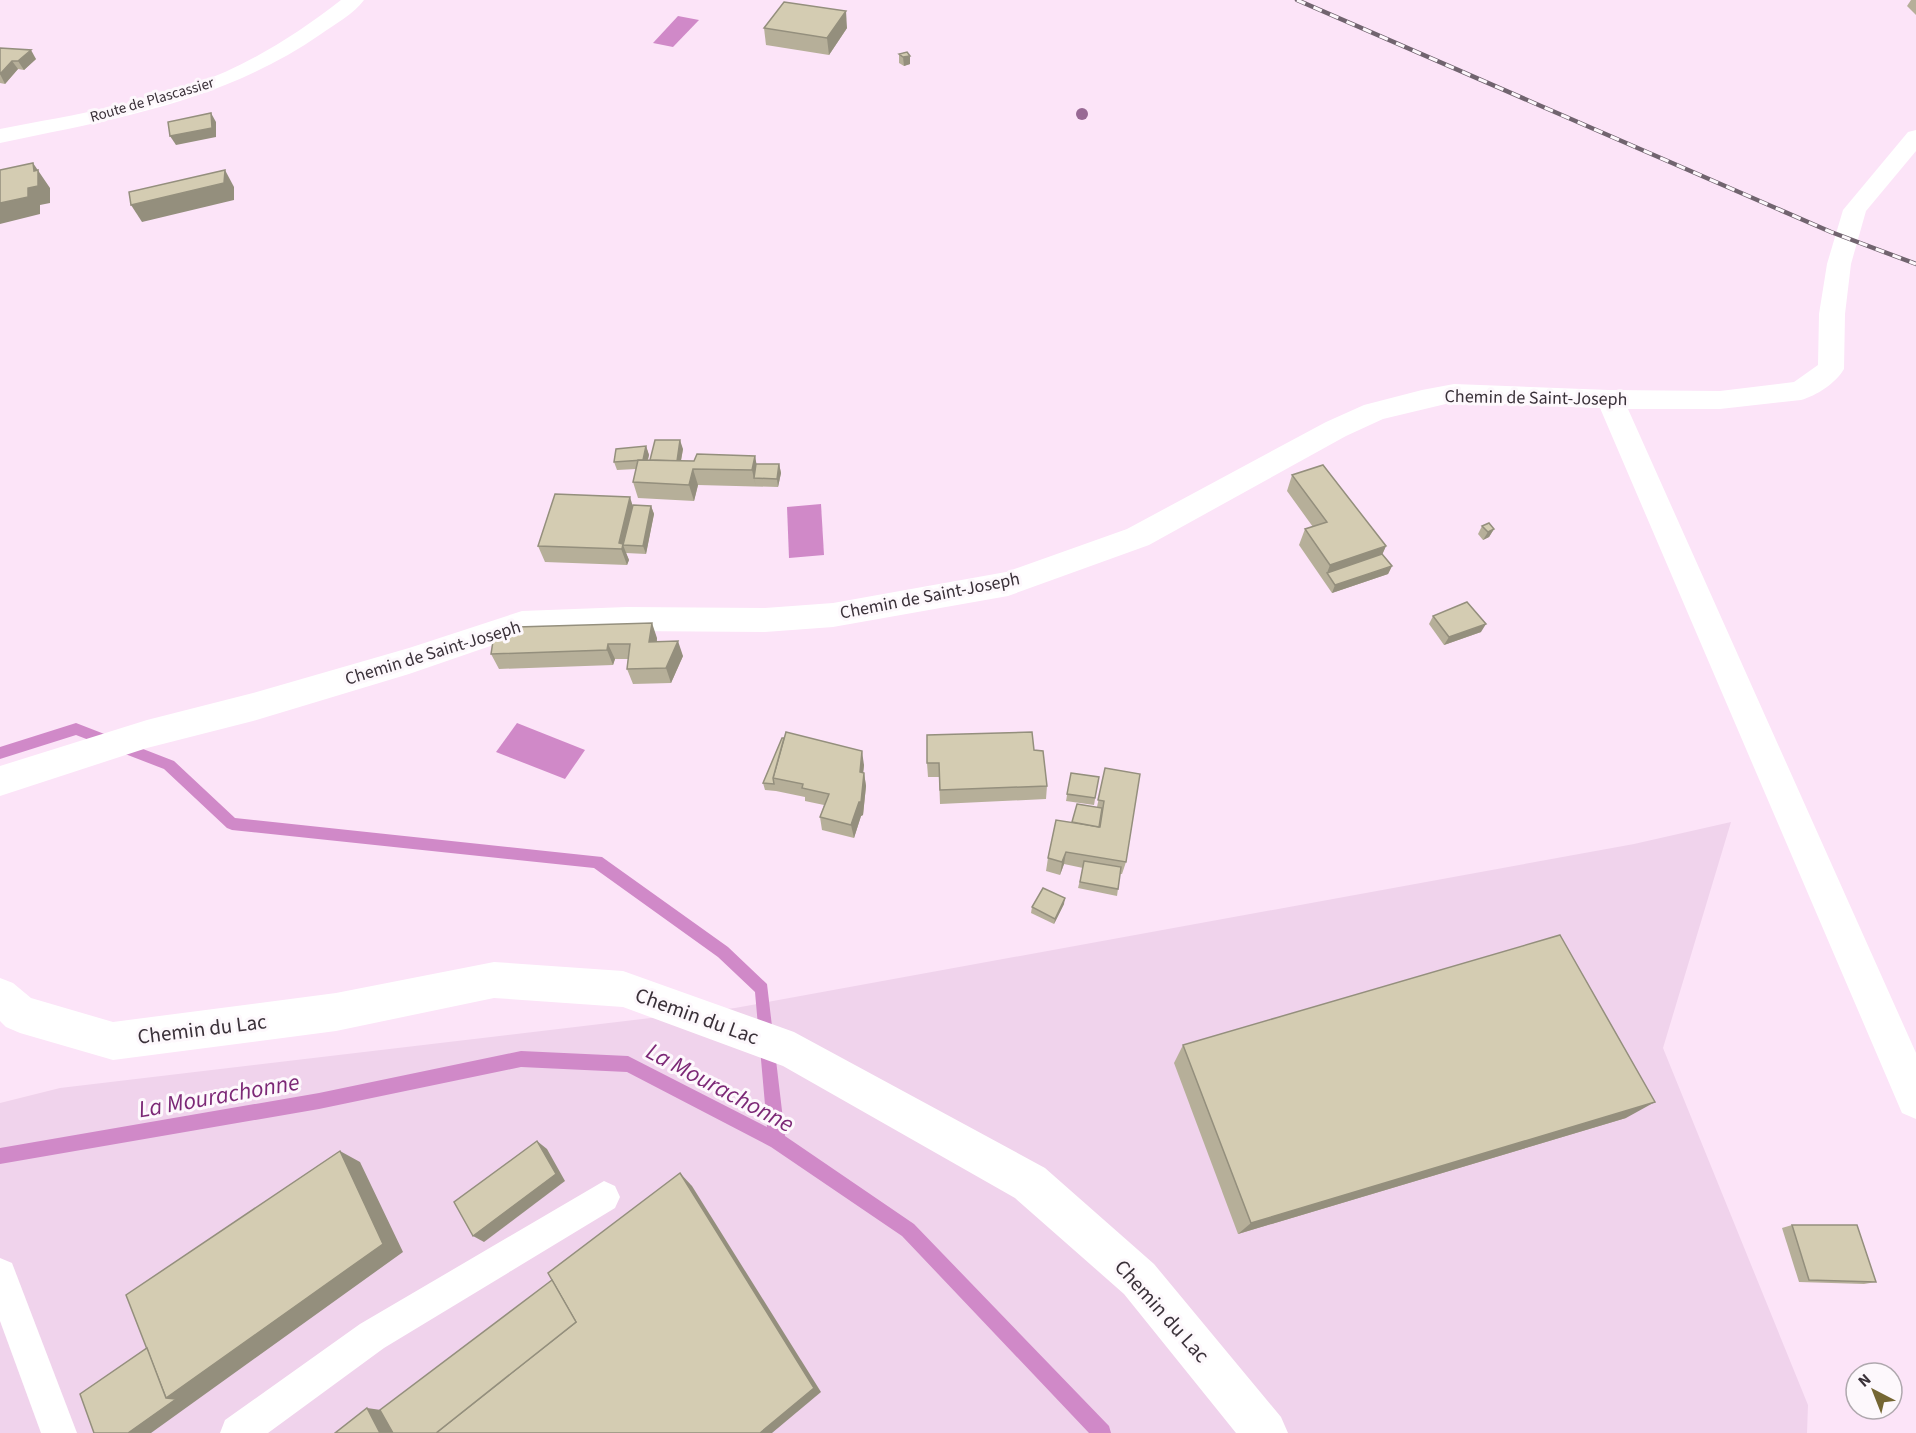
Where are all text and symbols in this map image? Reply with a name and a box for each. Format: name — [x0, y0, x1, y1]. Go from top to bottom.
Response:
street label: Route de Plascassier — [88, 72, 217, 128]
street label: Chemin de Saint-Joseph — [1444, 384, 1628, 412]
street label: Chemin de Saint-Joseph — [838, 566, 1022, 626]
street label: Chemin de Saint-Joseph — [342, 614, 524, 692]
street label: Chemin du Lac — [631, 980, 763, 1052]
street label: Chemin du Lac — [136, 1006, 269, 1052]
water label: La Mourachonne — [640, 1034, 800, 1142]
water label: La Mourachonne — [136, 1065, 302, 1127]
street label: Chemin du Lac — [1107, 1253, 1217, 1370]
north arrow — [1844, 1361, 1904, 1421]
text: N — [1853, 1369, 1876, 1392]

